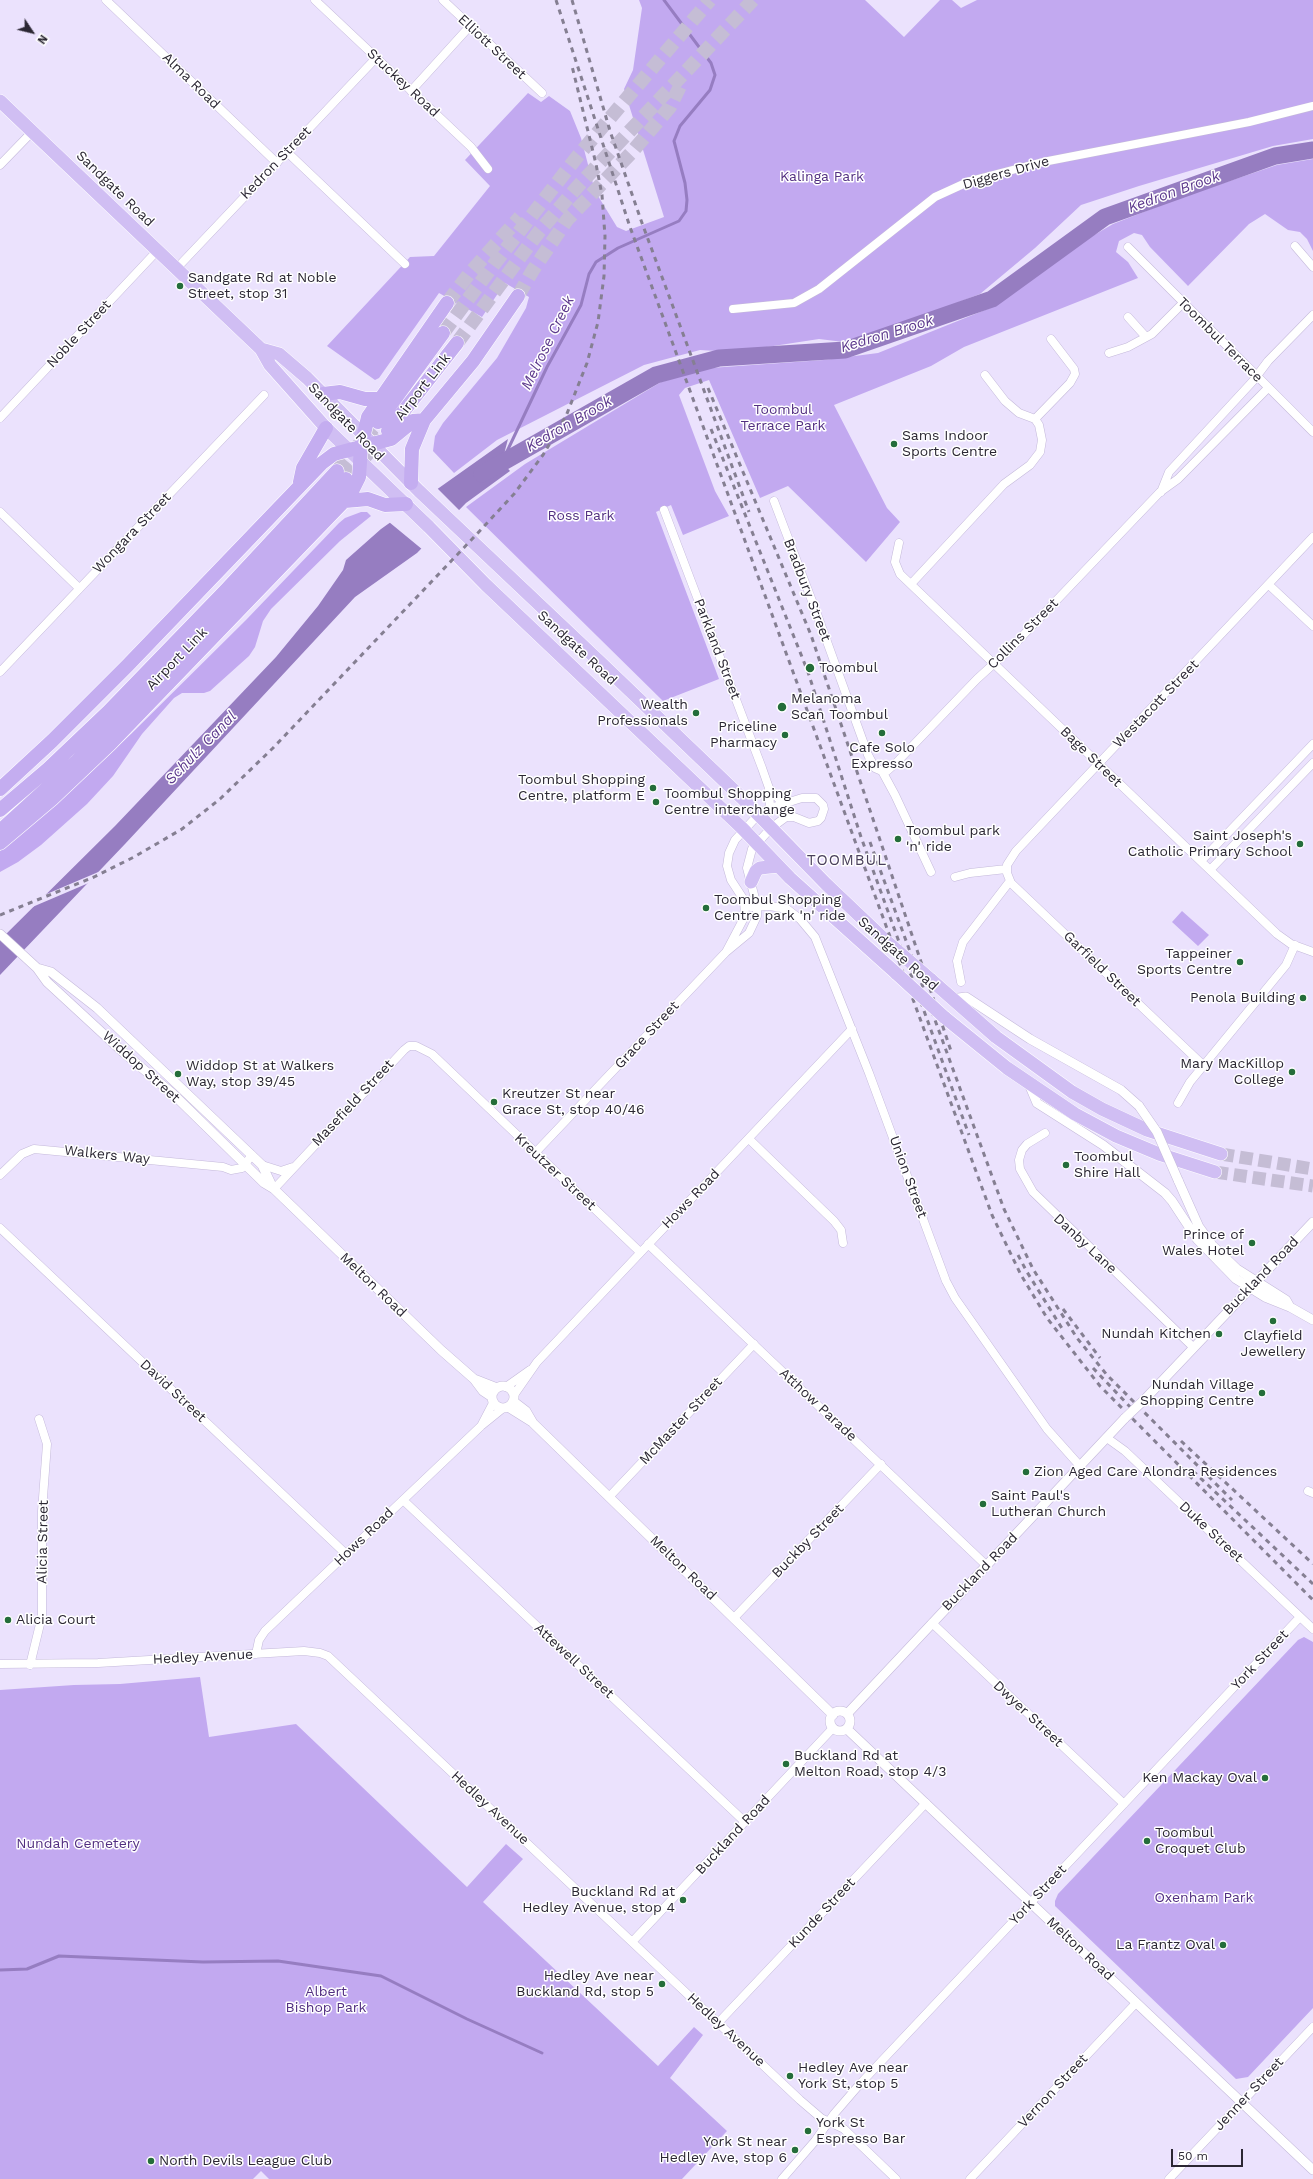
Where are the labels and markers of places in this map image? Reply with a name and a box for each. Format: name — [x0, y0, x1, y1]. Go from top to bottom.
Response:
place label: Sandgate Rd at Noble Street, stop 31 — [188, 270, 337, 302]
marker: Sandgate Rd at Noble Street, stop 31 — [175, 281, 185, 291]
place label: Sams Indoor Sports Centre — [902, 428, 997, 460]
marker: Sams Indoor Sports Centre — [889, 439, 899, 449]
place label: Toombul — [819, 660, 878, 676]
marker: Toombul — [804, 662, 816, 674]
place label: Melanoma Scan Toombul — [791, 691, 888, 724]
place label: Wealth Professionals — [597, 697, 688, 730]
marker: Melanoma Scan Toombul — [776, 701, 788, 713]
marker: Wealth Professionals — [691, 708, 701, 718]
place label: Priceline Pharmacy — [710, 719, 777, 752]
marker: Cafe Solo Expresso — [877, 728, 887, 738]
marker: Priceline Pharmacy — [780, 730, 790, 740]
place label: Cafe Solo Expresso — [849, 740, 915, 772]
place label: Toombul Shopping Centre, platform E — [518, 772, 645, 804]
marker: Toombul Shopping Centre, platform E — [648, 783, 658, 793]
place label: Toombul Shopping Centre interchange — [664, 786, 795, 818]
marker: Toombul Shopping Centre interchange — [651, 797, 661, 807]
place label: Toombul park 'n' ride — [906, 823, 1000, 856]
place label: Saint Joseph's Catholic Primary School — [1128, 828, 1292, 860]
marker: Toombul park 'n' ride — [893, 834, 903, 844]
marker: Saint Joseph's Catholic Primary School — [1295, 839, 1305, 849]
place label: Toombul Shopping Centre park 'n' ride — [714, 892, 846, 924]
marker: Toombul Shopping Centre park 'n' ride — [701, 903, 711, 913]
place label: Tappeiner Sports Centre — [1137, 946, 1232, 978]
marker: Tappeiner Sports Centre — [1235, 957, 1245, 967]
place label: Penola Building — [1190, 990, 1295, 1006]
marker: Penola Building — [1298, 993, 1308, 1003]
place label: Mary MacKillop College — [1180, 1056, 1284, 1088]
place label: Widdop St at Walkers Way, stop 39/45 — [186, 1058, 334, 1090]
marker: Mary MacKillop College — [1287, 1067, 1297, 1077]
marker: Widdop St at Walkers Way, stop 39/45 — [173, 1069, 183, 1079]
place label: Kreutzer St near Grace St, stop 40/46 — [502, 1086, 644, 1118]
marker: Kreutzer St near Grace St, stop 40/46 — [489, 1097, 499, 1107]
place label: Toombul Shire Hall — [1074, 1149, 1140, 1182]
marker: Toombul Shire Hall — [1061, 1160, 1071, 1170]
place label: Prince of Wales Hotel — [1162, 1227, 1244, 1260]
marker: Prince of Wales Hotel — [1247, 1238, 1257, 1248]
marker: Clayfield Jewellery — [1268, 1316, 1278, 1326]
place label: Nundah Kitchen — [1101, 1326, 1211, 1342]
place label: Clayfield Jewellery — [1241, 1328, 1305, 1360]
marker: Nundah Kitchen — [1214, 1329, 1224, 1339]
place label: Nundah Village Shopping Centre — [1140, 1377, 1254, 1410]
marker: Nundah Village Shopping Centre — [1257, 1388, 1267, 1398]
place label: Zion Aged Care Alondra Residences — [1034, 1464, 1277, 1480]
marker: Zion Aged Care Alondra Residences — [1021, 1467, 1031, 1477]
place label: Saint Paul's Lutheran Church — [991, 1488, 1106, 1520]
marker: Saint Paul's Lutheran Church — [978, 1499, 988, 1509]
place label: Alicia Court — [16, 1612, 95, 1628]
marker: Alicia Court — [3, 1615, 13, 1625]
place label: Buckland Rd at Melton Road, stop 4/3 — [794, 1748, 946, 1780]
marker: Buckland Rd at Melton Road, stop 4/3 — [781, 1759, 791, 1769]
place label: Ken Mackay Oval — [1142, 1770, 1257, 1786]
marker: Ken Mackay Oval — [1260, 1773, 1270, 1783]
place label: Toombul Croquet Club — [1155, 1825, 1246, 1858]
marker: Toombul Croquet Club — [1142, 1836, 1152, 1846]
place label: Buckland Rd at Hedley Avenue, stop 4 — [522, 1884, 675, 1916]
marker: Buckland Rd at Hedley Avenue, stop 4 — [678, 1895, 688, 1905]
place label: La Frantz Oval — [1116, 1937, 1215, 1953]
marker: La Frantz Oval — [1218, 1940, 1228, 1950]
place label: Hedley Ave near Buckland Rd, stop 5 — [516, 1968, 654, 2000]
marker: Hedley Ave near Buckland Rd, stop 5 — [657, 1979, 667, 1989]
place label: Hedley Ave near York St, stop 5 — [798, 2060, 908, 2092]
marker: Hedley Ave near York St, stop 5 — [785, 2071, 795, 2081]
place label: York St Espresso Bar — [816, 2115, 905, 2148]
marker: York St Espresso Bar — [803, 2126, 813, 2136]
place label: York St near Hedley Ave, stop 6 — [660, 2134, 787, 2166]
marker: York St near Hedley Ave, stop 6 — [790, 2145, 800, 2155]
place label: North Devils League Club — [159, 2153, 332, 2169]
marker: North Devils League Club — [146, 2156, 156, 2166]

